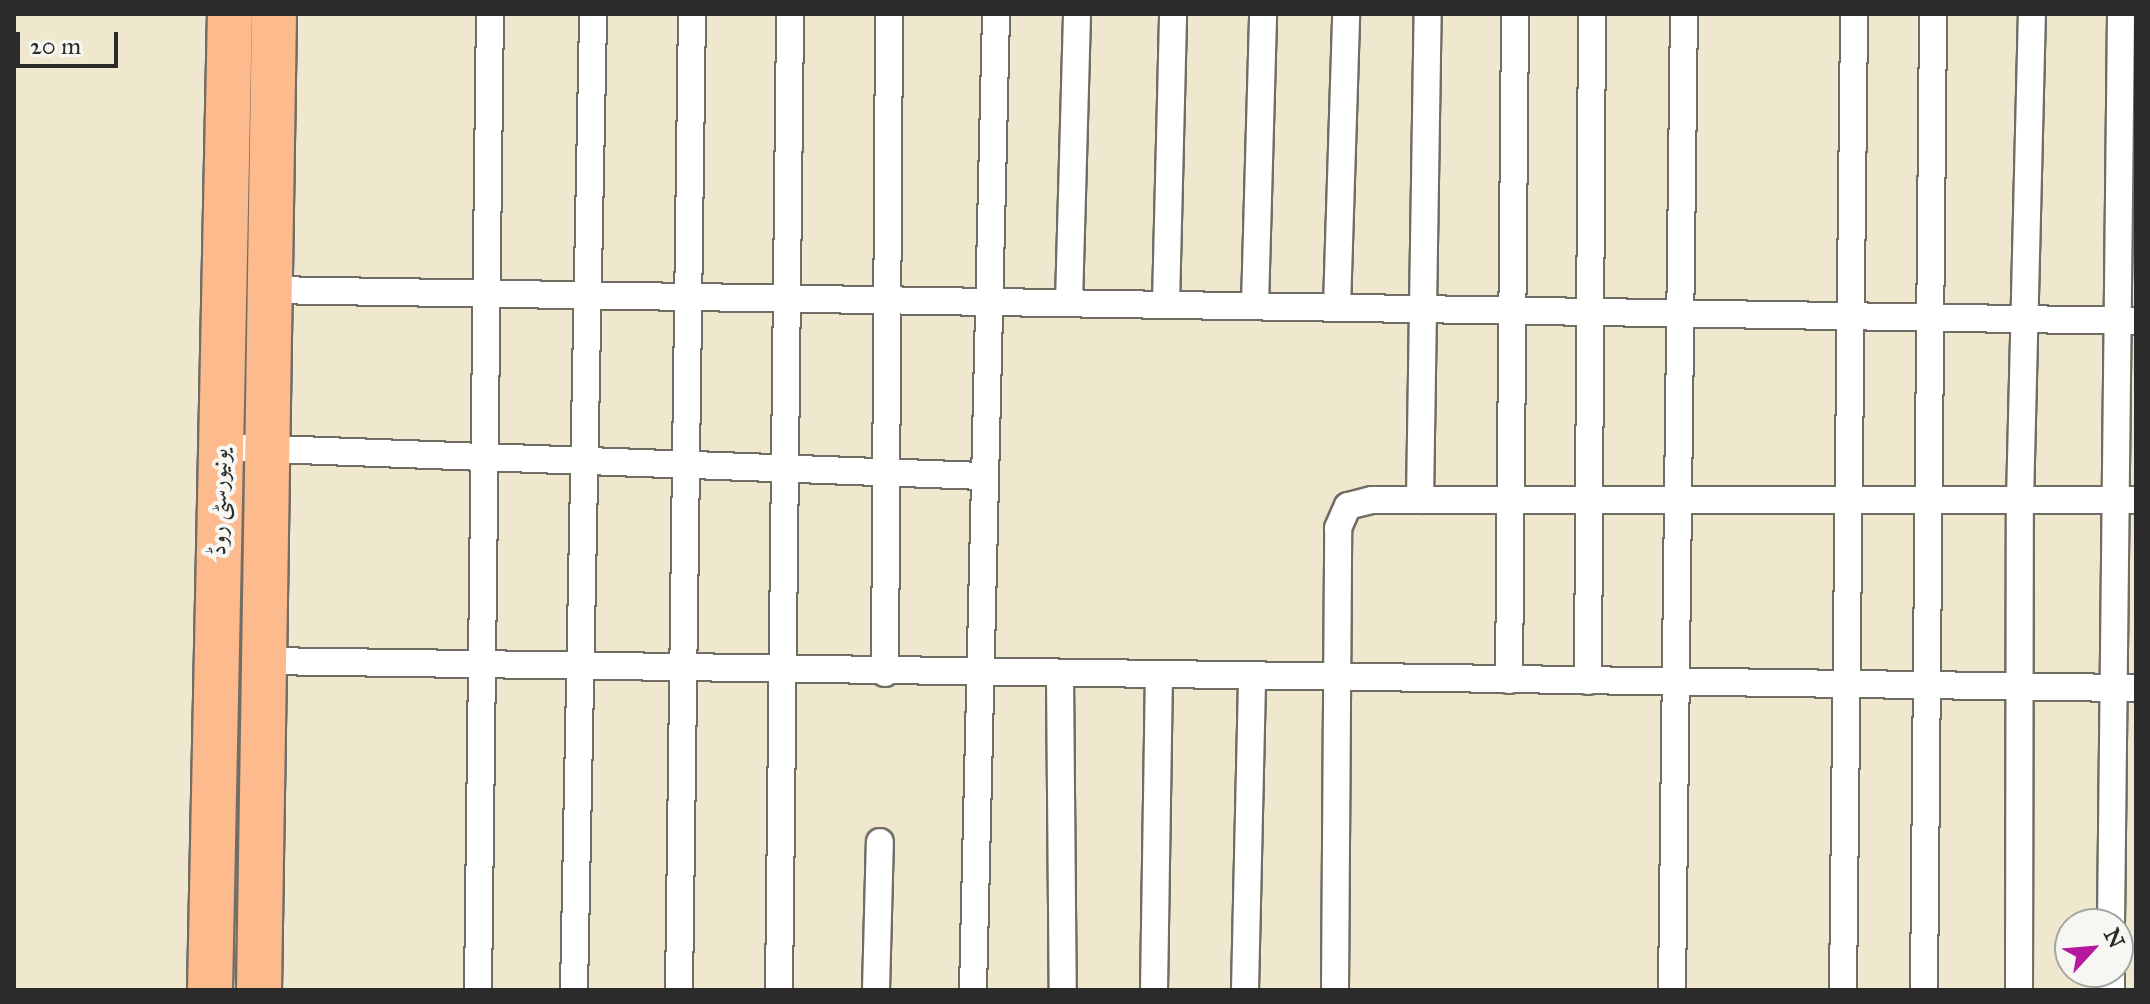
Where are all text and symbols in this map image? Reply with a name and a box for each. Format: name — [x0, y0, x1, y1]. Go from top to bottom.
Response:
scale bar — [20, 16, 122, 66]
text: 20 m — [30, 31, 81, 61]
street label: یونیورسٹی روڈ — [204, 448, 234, 556]
north arrow — [2054, 908, 2134, 988]
text: N — [2098, 924, 2130, 952]

